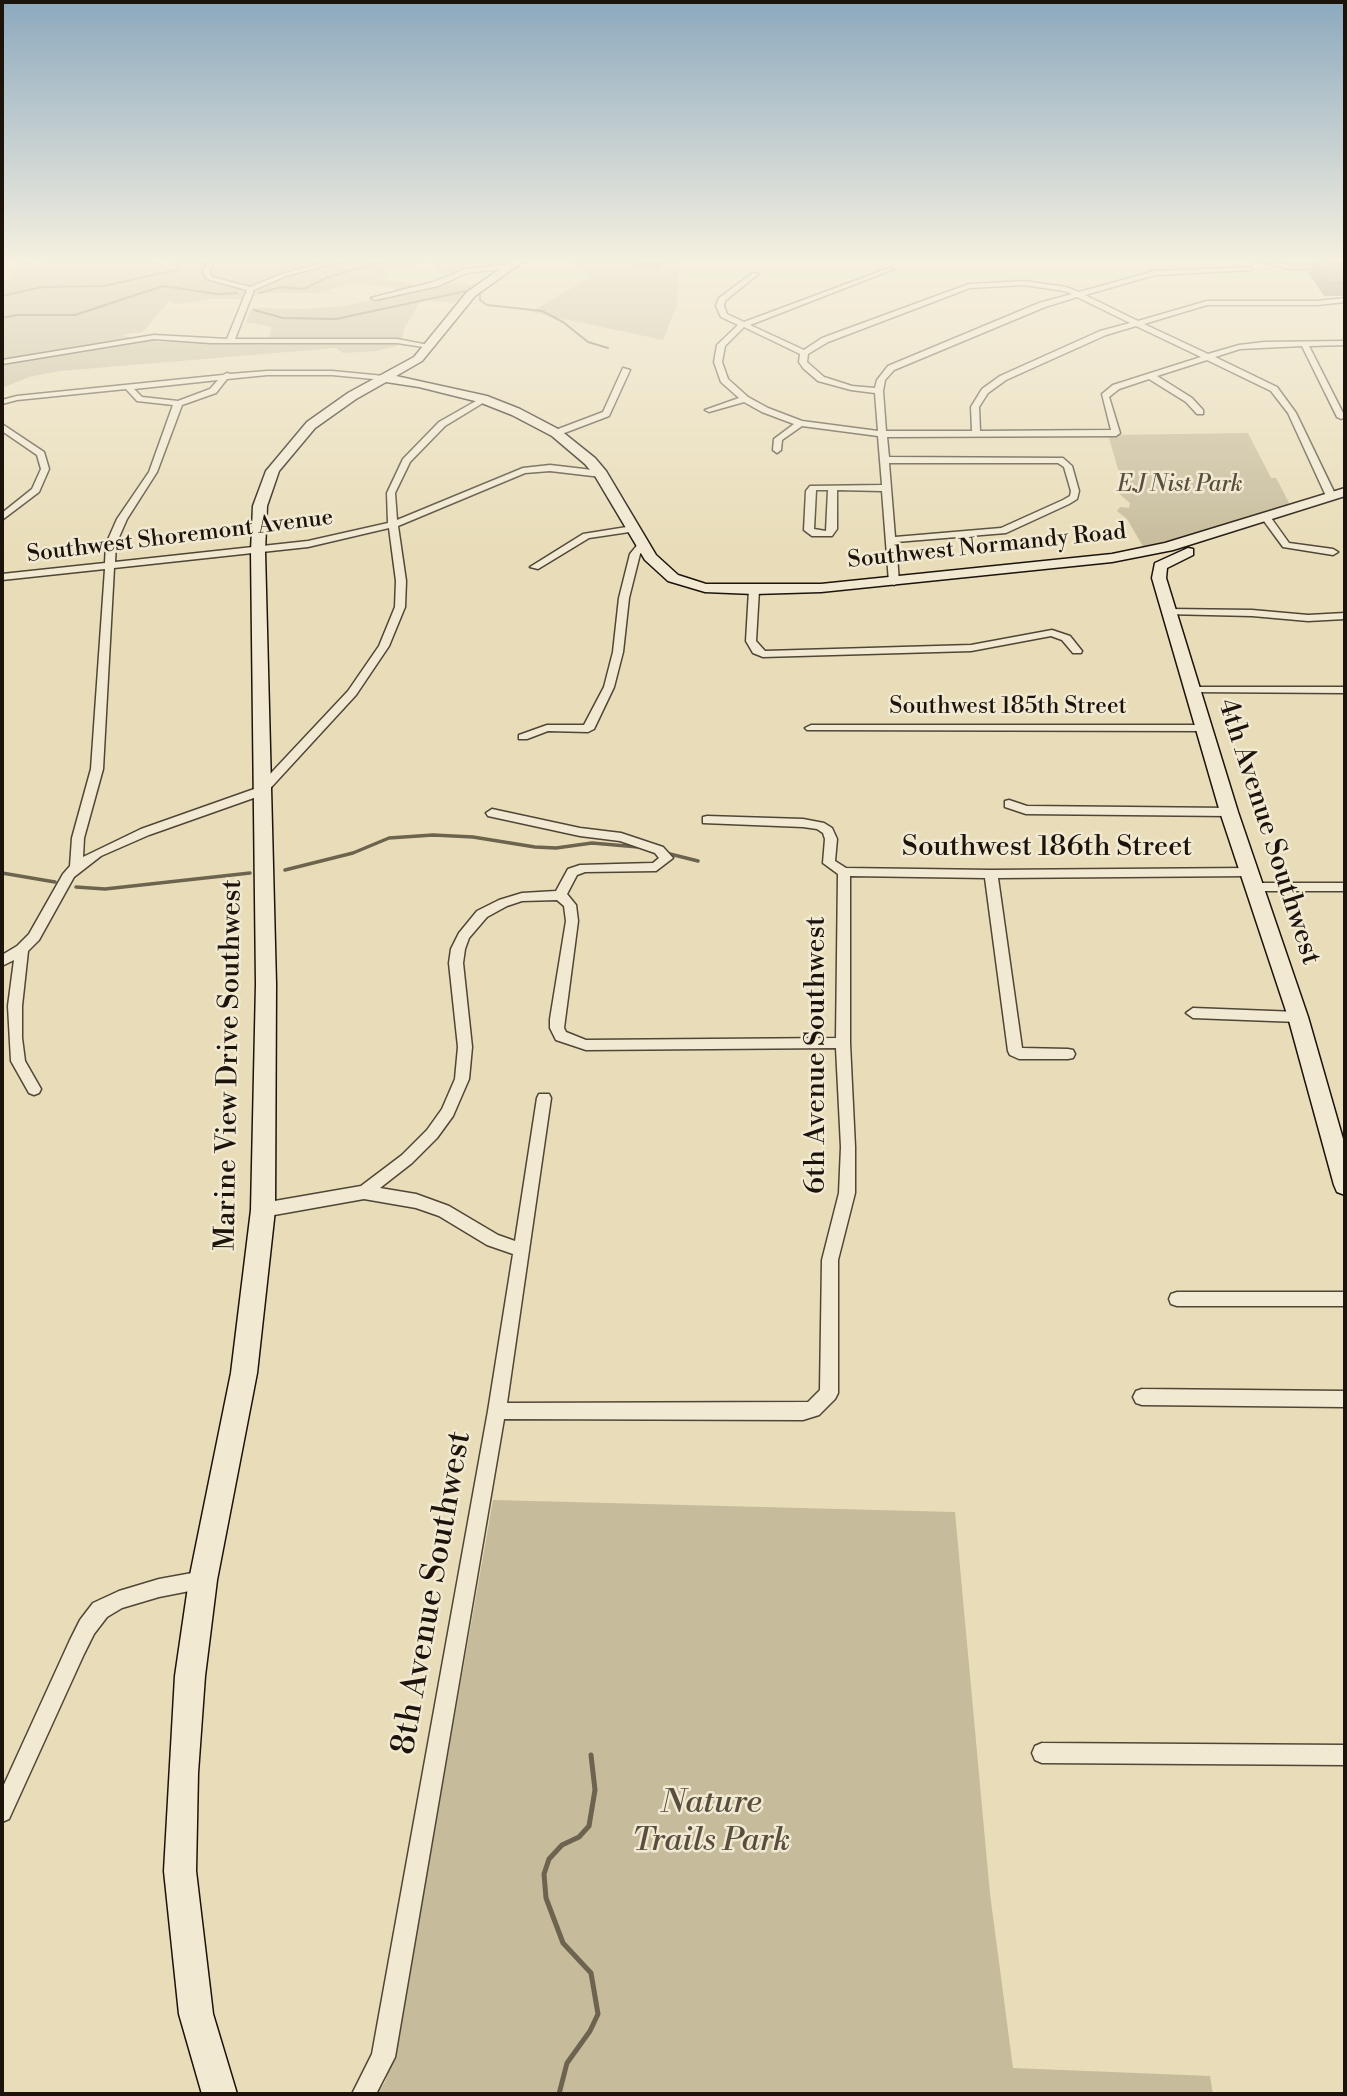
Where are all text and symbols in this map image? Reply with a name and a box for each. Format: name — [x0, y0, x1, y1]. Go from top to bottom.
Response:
park label: E.J Nist Park — [1117, 471, 1243, 499]
street label: Southwest Shoremont Avenue — [25, 505, 335, 569]
street label: Southwest Normandy Road — [846, 519, 1128, 575]
street label: Southwest 185th Street — [889, 693, 1127, 721]
street label: 4th Avenue Southwest — [1209, 695, 1327, 969]
street label: Southwest 186th Street — [902, 831, 1192, 865]
street label: Marine View Drive Southwest — [210, 879, 250, 1251]
street label: 6th Avenue Southwest — [800, 916, 834, 1194]
street label: 8th Avenue Southwest — [385, 1428, 481, 1758]
park label: Nature Trails Park — [632, 1784, 790, 1862]

